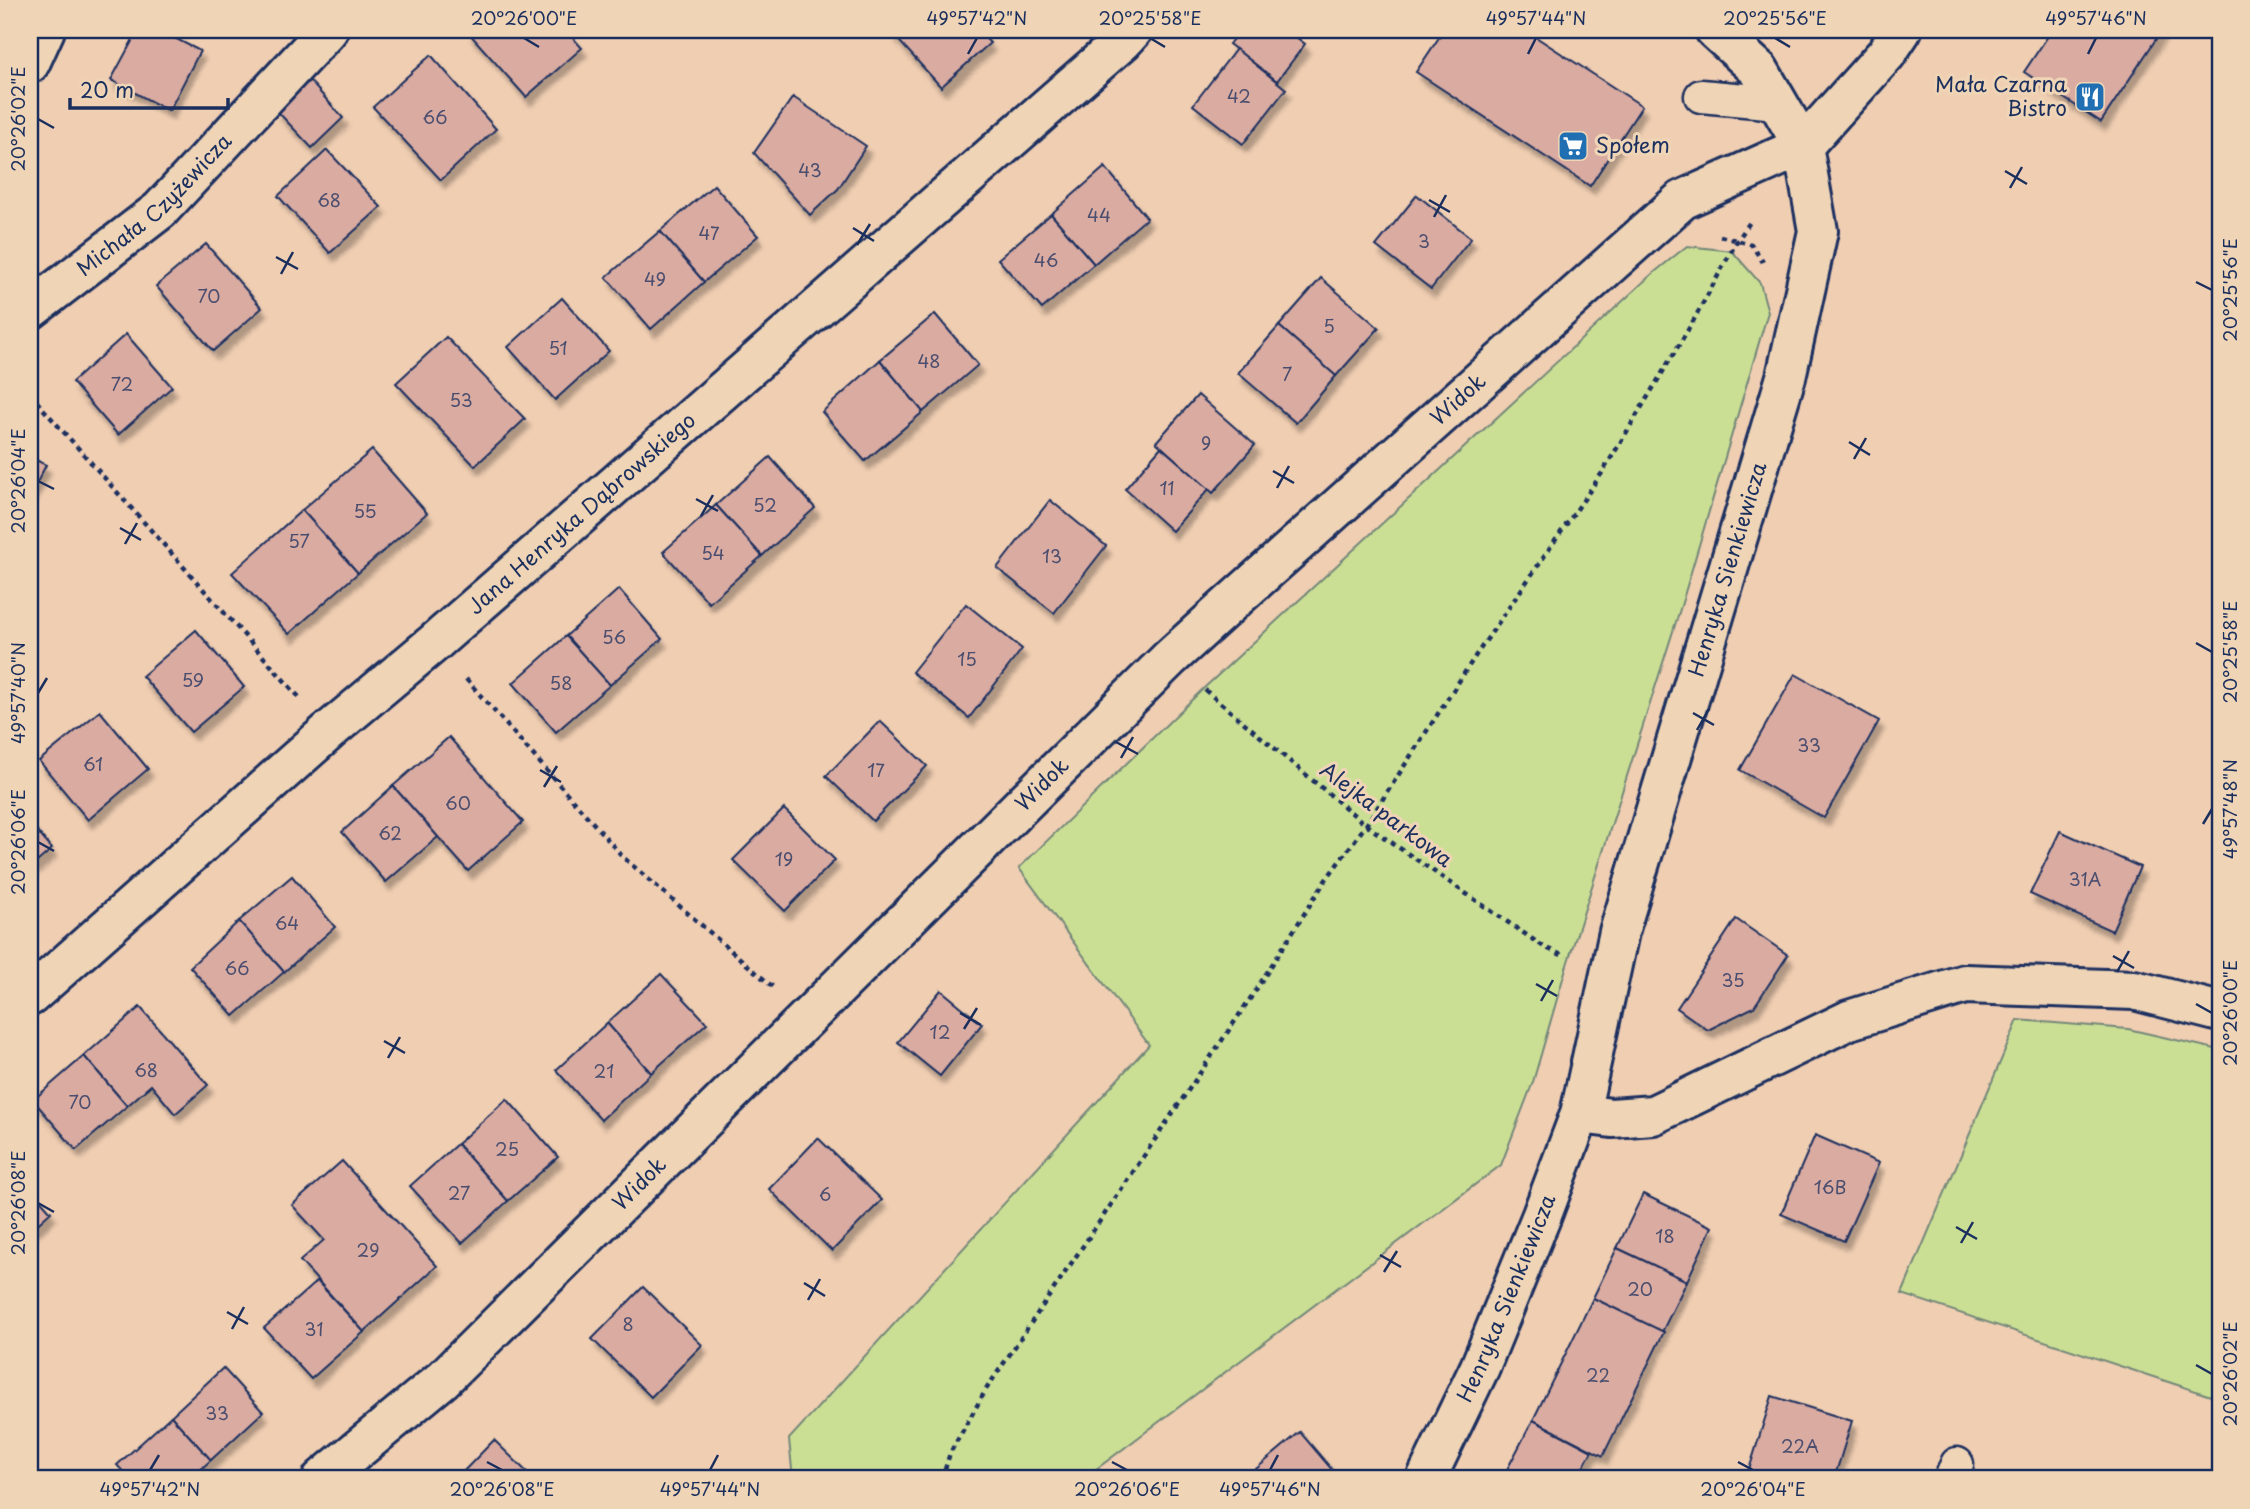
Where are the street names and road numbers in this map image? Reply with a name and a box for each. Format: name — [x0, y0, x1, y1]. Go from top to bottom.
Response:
street label: Michała Czyżewicza — [69, 125, 238, 283]
street label: Widok — [1422, 365, 1492, 432]
street label: Jana Henryka Dąbrowskiego — [459, 404, 702, 621]
street label: Henryka Sienkiewicza — [1679, 458, 1774, 680]
street label: Widok — [1007, 749, 1075, 817]
street label: Alejka parkowa — [1314, 753, 1460, 874]
street label: Widok — [604, 1148, 673, 1217]
street label: Henryka Sienkiewicza — [1447, 1189, 1562, 1407]

